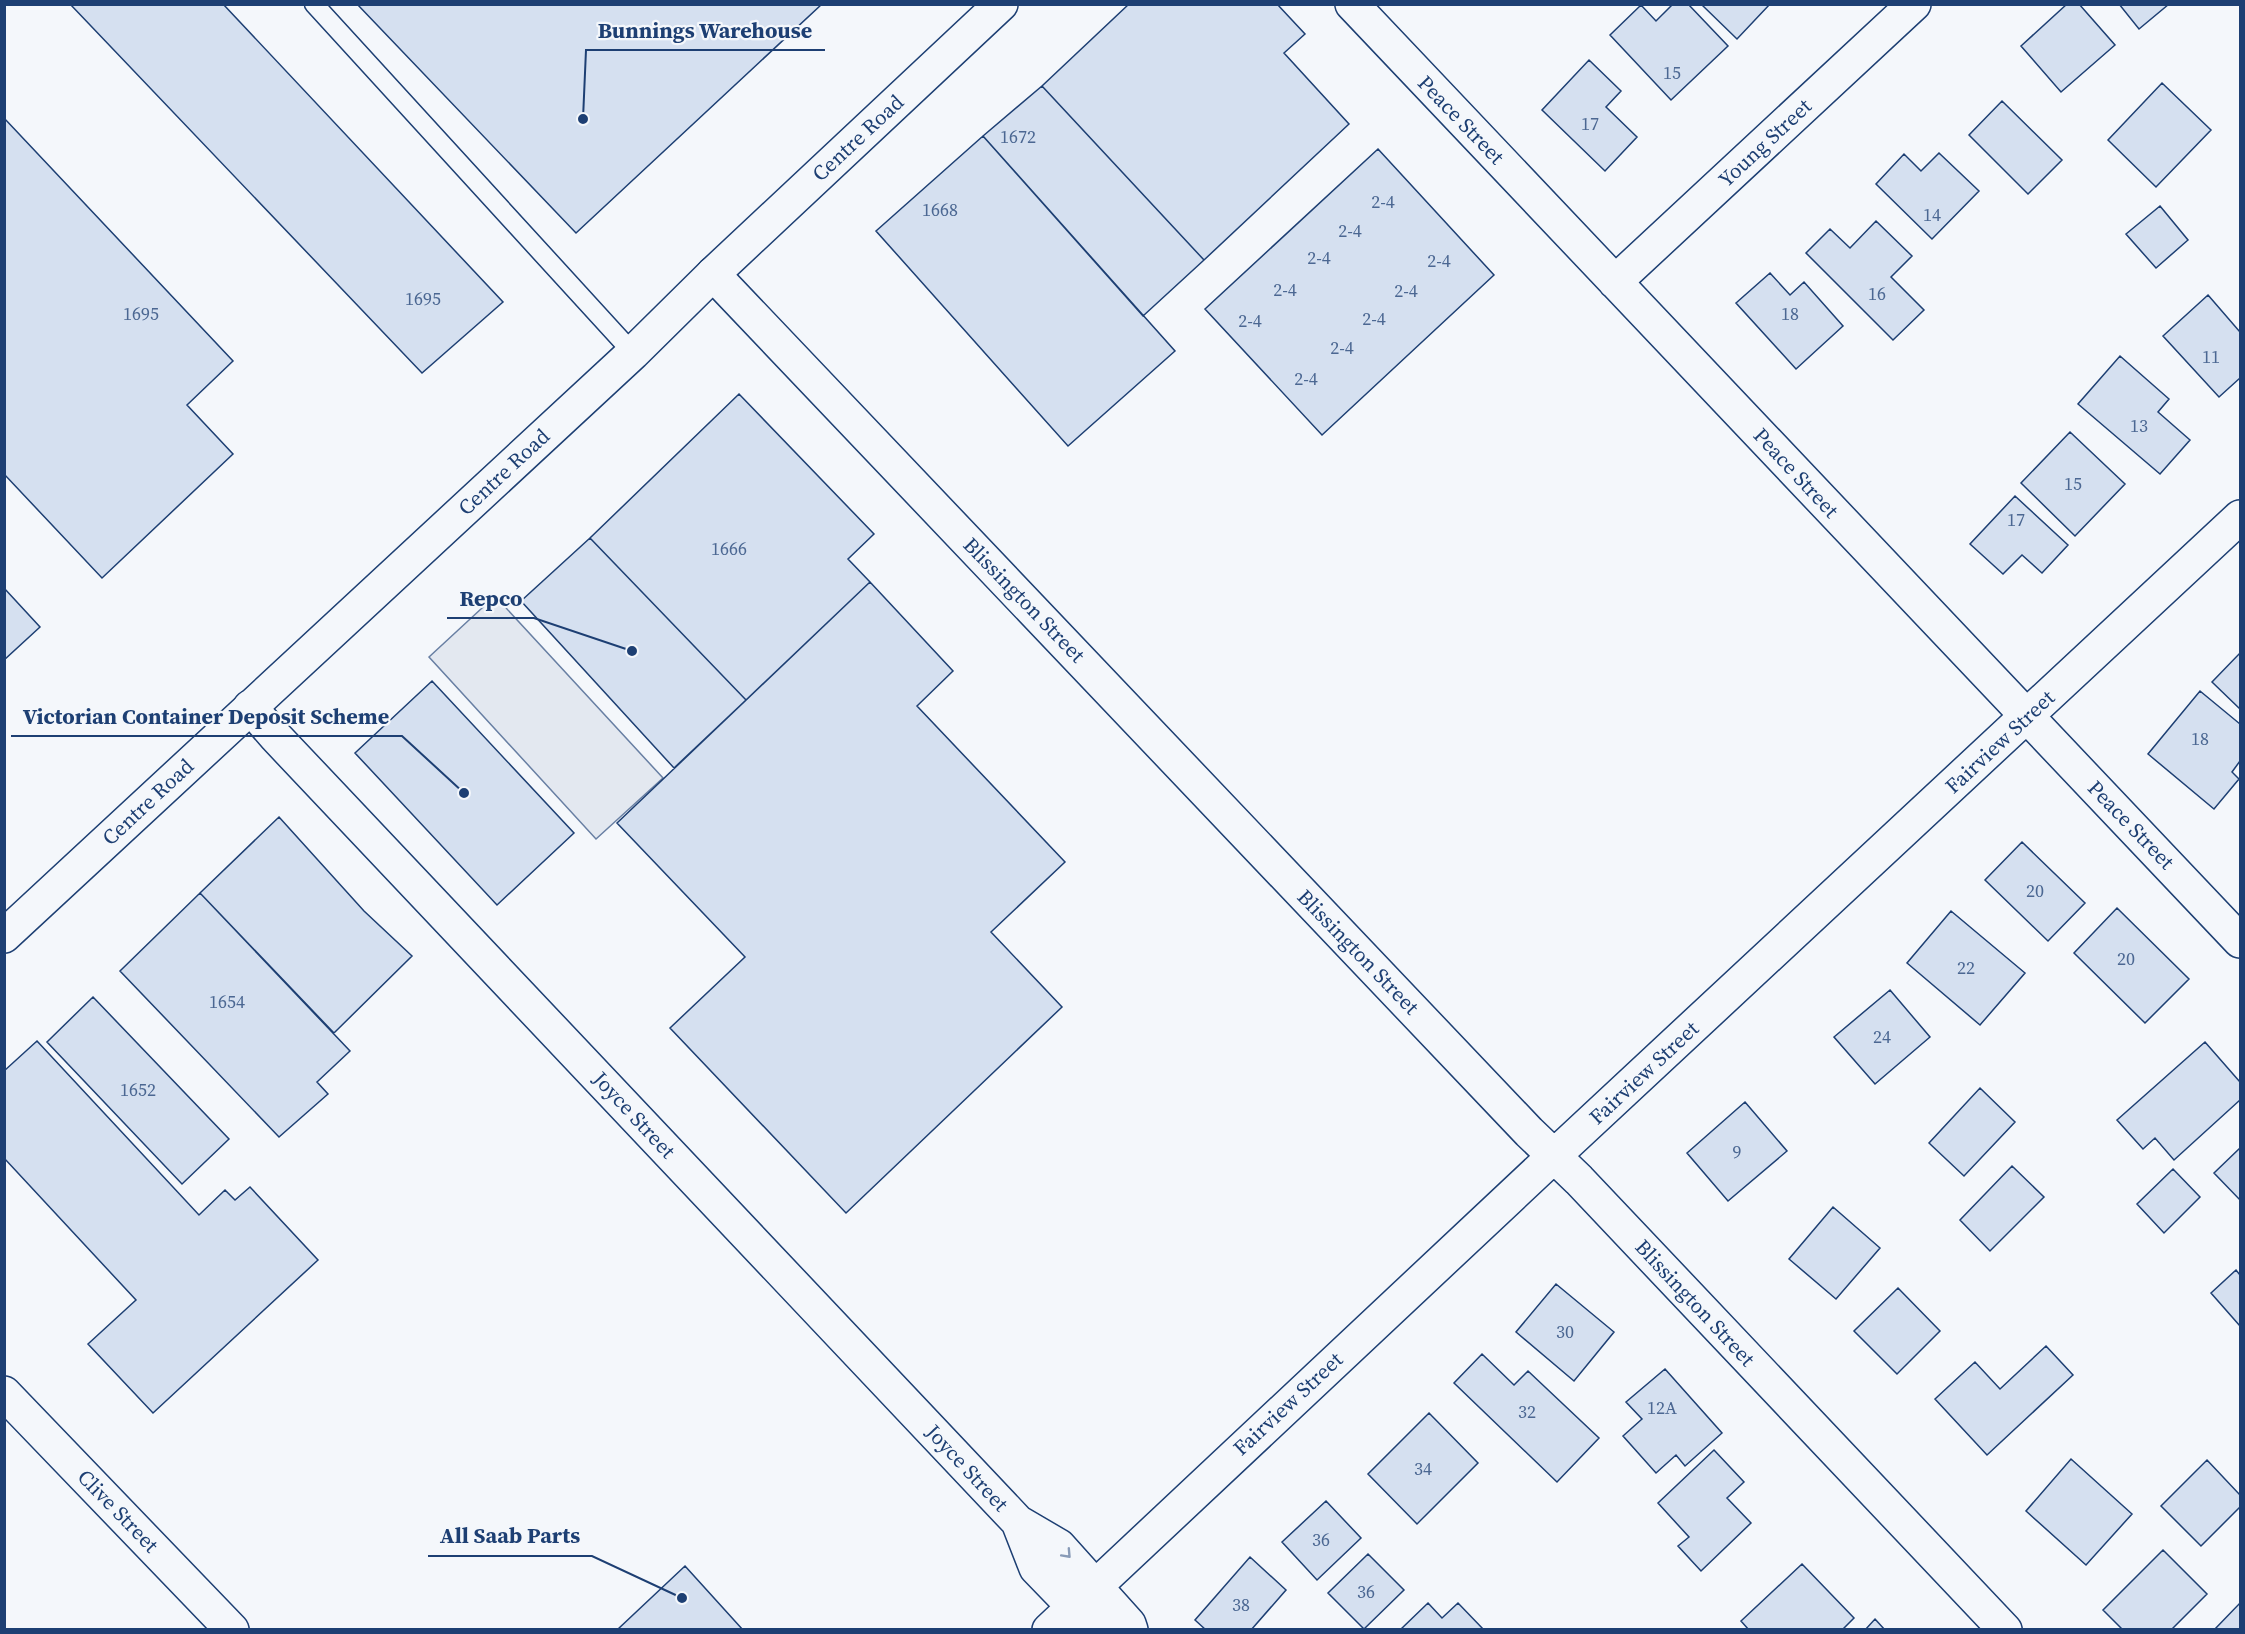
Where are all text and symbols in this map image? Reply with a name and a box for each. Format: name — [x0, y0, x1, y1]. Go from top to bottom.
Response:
callout: Bunnings Warehouse — [586, 10, 825, 50]
text: Bunnings Warehouse — [598, 15, 812, 45]
house number: 15 — [1663, 60, 1681, 85]
street label: Peace Street — [1412, 69, 1511, 171]
street label: Centre Road — [806, 88, 910, 188]
street label: Young Street — [1712, 92, 1818, 193]
house number: 17 — [1581, 111, 1599, 136]
house number: 1672 — [1000, 124, 1036, 149]
house number: 2-4 — [1371, 189, 1395, 214]
house number: 1668 — [922, 197, 958, 222]
house number: 14 — [1923, 202, 1941, 227]
house number: 2-4 — [1338, 218, 1362, 243]
house number: 2-4 — [1307, 245, 1331, 270]
house number: 2-4 — [1427, 248, 1451, 273]
house number: 2-4 — [1273, 277, 1297, 302]
house number: 2-4 — [1394, 278, 1418, 303]
house number: 16 — [1868, 281, 1886, 306]
house number: 1695 — [405, 286, 441, 311]
house number: 1695 — [123, 301, 159, 326]
house number: 18 — [1781, 301, 1799, 326]
house number: 2-4 — [1362, 306, 1386, 331]
house number: 2-4 — [1238, 308, 1262, 333]
house number: 2-4 — [1330, 335, 1354, 360]
house number: 11 — [2202, 344, 2220, 369]
house number: 2-4 — [1294, 366, 1318, 391]
house number: 13 — [2130, 413, 2148, 438]
street label: Peace Street — [1747, 421, 1846, 524]
street label: Centre Road — [452, 422, 556, 522]
house number: 15 — [2064, 471, 2082, 496]
house number: 17 — [2007, 507, 2025, 532]
street label: Blissington Street — [957, 531, 1092, 669]
house number: 1666 — [711, 536, 747, 561]
callout: Repco — [447, 578, 534, 618]
text: Repco — [459, 583, 523, 613]
street label: Fairview Street — [1939, 683, 2061, 800]
callout: Victorian Container Deposit Scheme — [11, 696, 402, 736]
text: Victorian Container Deposit Scheme — [23, 701, 389, 731]
house number: 18 — [2191, 726, 2209, 751]
street label: Centre Road — [96, 752, 200, 852]
street label: Peace Street — [2082, 774, 2181, 876]
house number: 20 — [2026, 878, 2044, 903]
street label: Blissington Street — [1291, 883, 1426, 1021]
house number: 20 — [2117, 946, 2135, 971]
house number: 22 — [1957, 955, 1975, 980]
house number: 1654 — [209, 989, 245, 1014]
street label: Fairview Street — [1583, 1014, 1705, 1131]
house number: 24 — [1873, 1024, 1891, 1049]
street label: Joyce Street — [586, 1064, 682, 1165]
house number: 1652 — [120, 1077, 156, 1102]
house number: 9 — [1733, 1139, 1742, 1164]
street label: Blissington Street — [1629, 1233, 1762, 1373]
house number: 30 — [1556, 1319, 1574, 1344]
street label: Fairview Street — [1227, 1345, 1349, 1462]
house number: 12A — [1647, 1395, 1677, 1420]
house number: 32 — [1518, 1399, 1536, 1424]
street label: Joyce Street — [919, 1417, 1015, 1518]
house number: 34 — [1414, 1456, 1432, 1481]
street label: Clive Street — [71, 1463, 166, 1559]
callout: All Saab Parts — [428, 1516, 592, 1556]
text: All Saab Parts — [440, 1520, 580, 1550]
house number: 36 — [1312, 1527, 1330, 1552]
one-way arrow — [1060, 1547, 1071, 1558]
house number: 36 — [1357, 1579, 1375, 1604]
house number: 38 — [1232, 1592, 1250, 1617]

